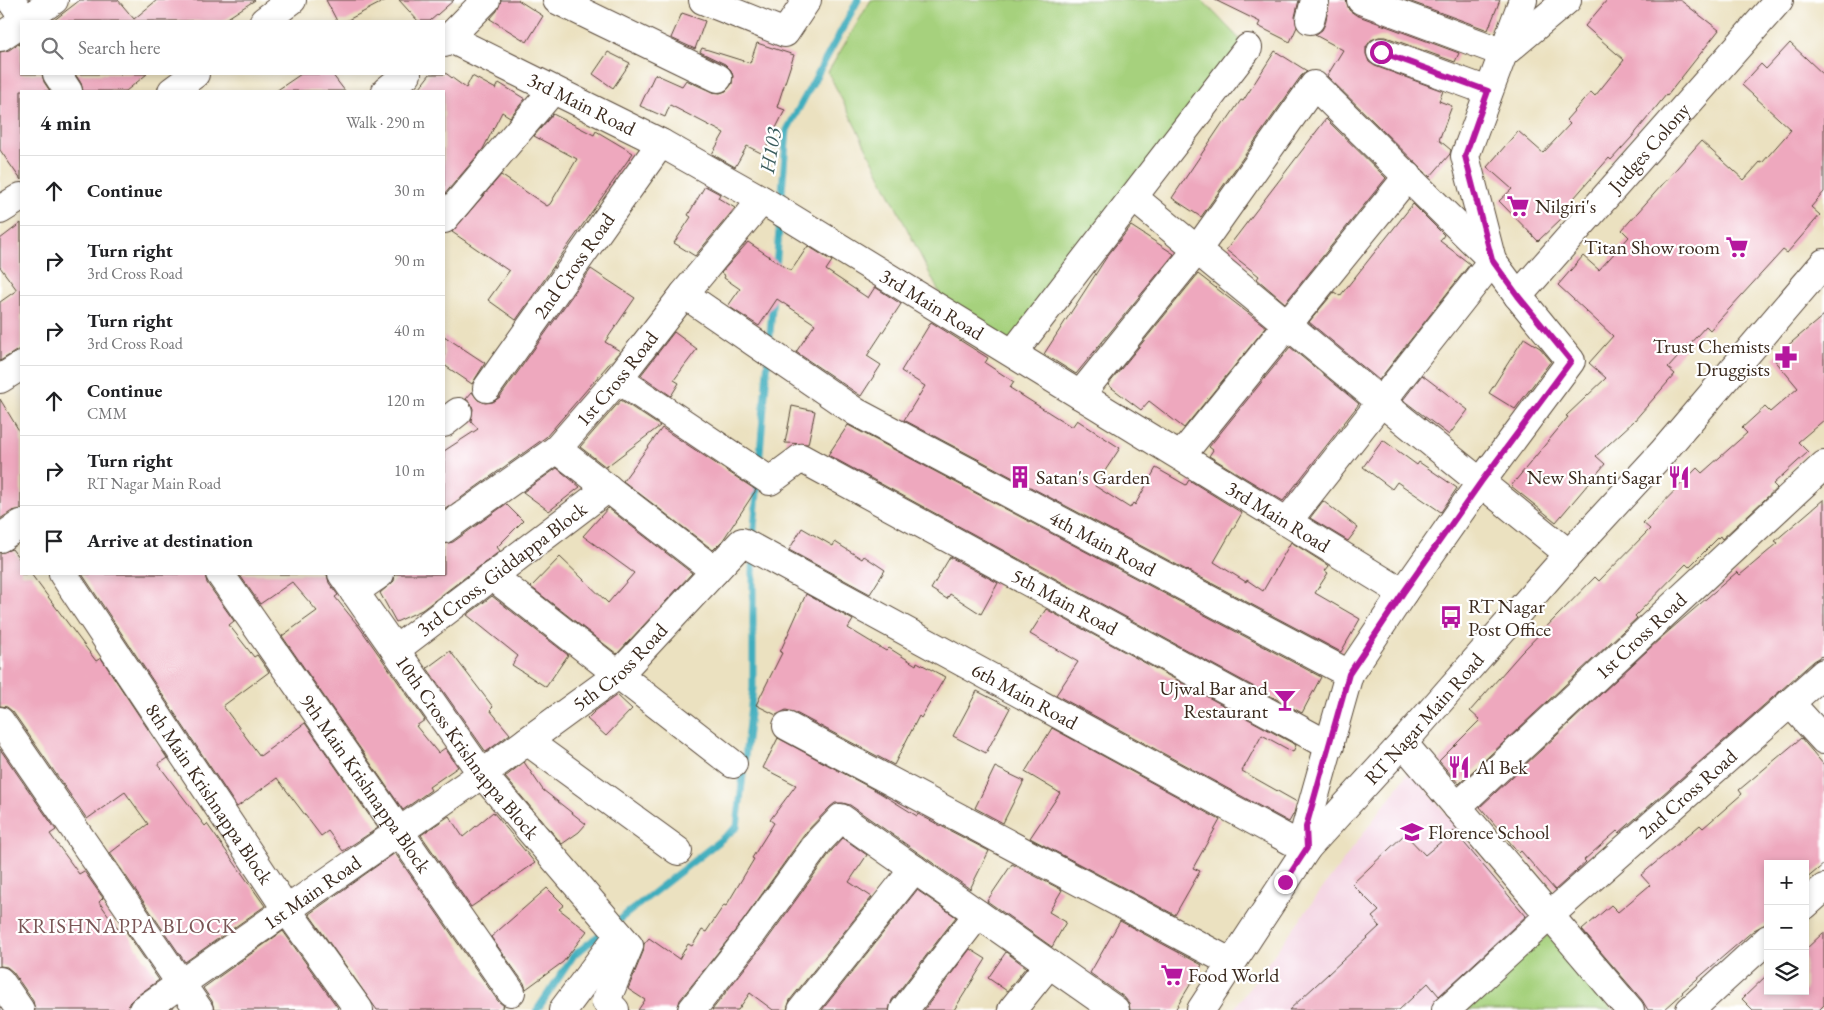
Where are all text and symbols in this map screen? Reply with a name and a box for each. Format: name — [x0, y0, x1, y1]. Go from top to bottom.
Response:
search box — [20, 20, 445, 75]
icon: search — [38, 34, 66, 62]
text: Search here — [78, 35, 160, 60]
route start — [1370, 41, 1393, 64]
street label: 3rd Main Road — [523, 66, 641, 142]
street label: Judges Colony — [1601, 97, 1696, 199]
text: 4 min — [40, 109, 91, 136]
text: Walk · 290 m — [346, 112, 425, 133]
water label: H103 — [753, 124, 787, 176]
icon: ahead — [40, 177, 68, 205]
text: Continue — [87, 178, 162, 203]
text: 30 m — [394, 180, 425, 201]
supermarket icon: Nilgiri's — [1505, 193, 1531, 219]
place label: Nilgiri's — [1535, 193, 1596, 219]
street label: 2nd Cross Road — [527, 207, 621, 324]
place label: Titan Show room — [1584, 234, 1720, 260]
supermarket icon: Titan Show room — [1724, 234, 1750, 260]
text: Turn right — [87, 238, 173, 263]
icon: right — [40, 247, 68, 275]
text: 90 m — [394, 250, 425, 271]
street label: 3rd Main Road — [875, 262, 990, 346]
text: 3rd Cross Road — [87, 263, 183, 284]
text: Turn right — [87, 308, 173, 333]
icon: right — [40, 317, 68, 345]
text: 40 m — [394, 320, 425, 341]
street label: 1st Cross Road — [570, 325, 664, 431]
text: 3rd Cross Road — [87, 333, 183, 354]
place label: Trust Chemists Druggists — [1653, 333, 1770, 382]
pharmacy icon: Trust Chemists Druggists — [1773, 344, 1799, 370]
text: Continue — [87, 378, 162, 403]
icon: ahead — [40, 387, 68, 415]
text: 120 m — [386, 390, 425, 411]
text: CMM — [87, 403, 127, 424]
text: Turn right — [87, 448, 173, 473]
icon: right — [40, 457, 68, 485]
text: 10 m — [394, 460, 425, 481]
building icon: Satan's Garden — [1007, 464, 1033, 490]
place label: Satan's Garden — [1036, 464, 1151, 490]
place label: New Shanti Sagar — [1527, 464, 1662, 490]
restaurant icon: New Shanti Sagar — [1666, 464, 1692, 490]
text: RT Nagar Main Road — [87, 473, 221, 494]
street label: 3rd Main Road — [1221, 475, 1336, 559]
street label: 3rd Cross, Giddappa Block — [411, 496, 592, 642]
street label: 4th Main Road — [1045, 504, 1161, 583]
icon: arrive — [40, 527, 68, 555]
text: Arrive at destination — [87, 528, 253, 553]
street label: 5th Main Road — [1007, 562, 1123, 641]
street label: 1st Cross Road — [1589, 586, 1693, 685]
place label: RT Nagar Post Office — [1468, 593, 1551, 642]
bus stop icon: RT Nagar Post Office — [1438, 604, 1464, 630]
street label: 5th Cross Road — [567, 617, 674, 717]
street label: RT Nagar Main Road — [1358, 647, 1490, 790]
street label: 10th Cross Krishnappa Block — [390, 650, 546, 845]
street label: 6th Main Road — [967, 656, 1083, 736]
place label: Ujwal Bar and Restaurant — [1159, 675, 1269, 724]
bar icon: Ujwal Bar and Restaurant — [1272, 687, 1298, 713]
street label: 9th Main Krishnappa Block — [294, 689, 437, 878]
street label: 8th Main Krishnappa Block — [140, 698, 279, 890]
street label: 2nd Cross Road — [1632, 742, 1743, 845]
restaurant icon: Al Bek — [1446, 754, 1472, 780]
place label: Al Bek — [1475, 754, 1528, 780]
school or university icon: Florence School — [1399, 819, 1425, 845]
place label: Florence School — [1428, 819, 1550, 845]
street label: 1st Main Road — [258, 849, 367, 935]
map controls — [1764, 860, 1809, 995]
button: + — [1764, 860, 1809, 905]
route end — [1274, 871, 1297, 894]
button: − — [1764, 905, 1809, 950]
district label: KRISHNAPPA BLOCK — [17, 912, 237, 939]
button: layers — [1764, 950, 1809, 995]
supermarket icon: Food World — [1159, 962, 1185, 988]
place label: Food World — [1188, 962, 1280, 988]

